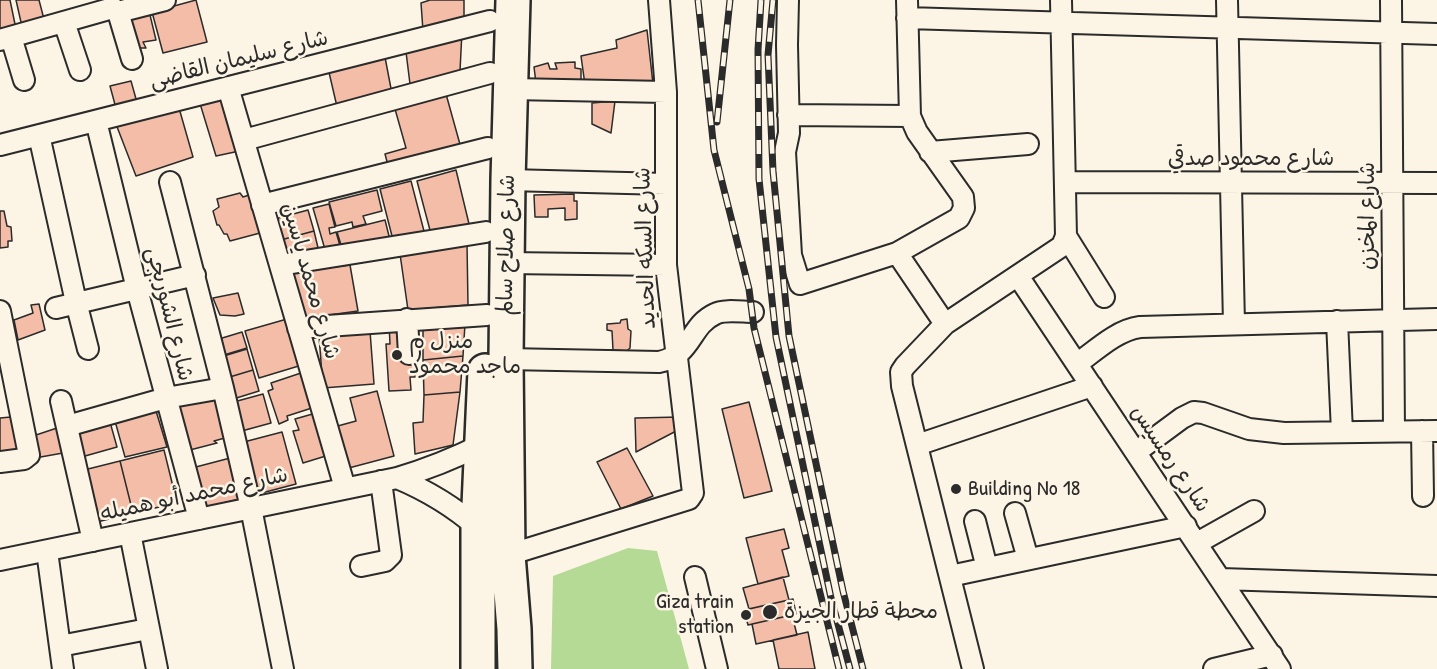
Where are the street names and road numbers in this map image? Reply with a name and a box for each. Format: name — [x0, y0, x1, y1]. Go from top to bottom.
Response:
street label: شارع سليمان القاضى — [147, 25, 331, 95]
street label: شارع محمود صدقي — [1168, 146, 1334, 172]
street label: شارع المخزن — [1355, 162, 1381, 270]
street label: شارع السكه الحديد — [630, 167, 662, 329]
street label: شارع صلاح سالم — [493, 174, 521, 316]
street label: شارع محمد ياسين — [275, 200, 345, 362]
street label: شارع الشوربجى — [140, 244, 198, 384]
street label: شارع رمسيس — [1124, 400, 1216, 518]
street label: شارع محمد أبو هميله — [98, 462, 290, 528]

